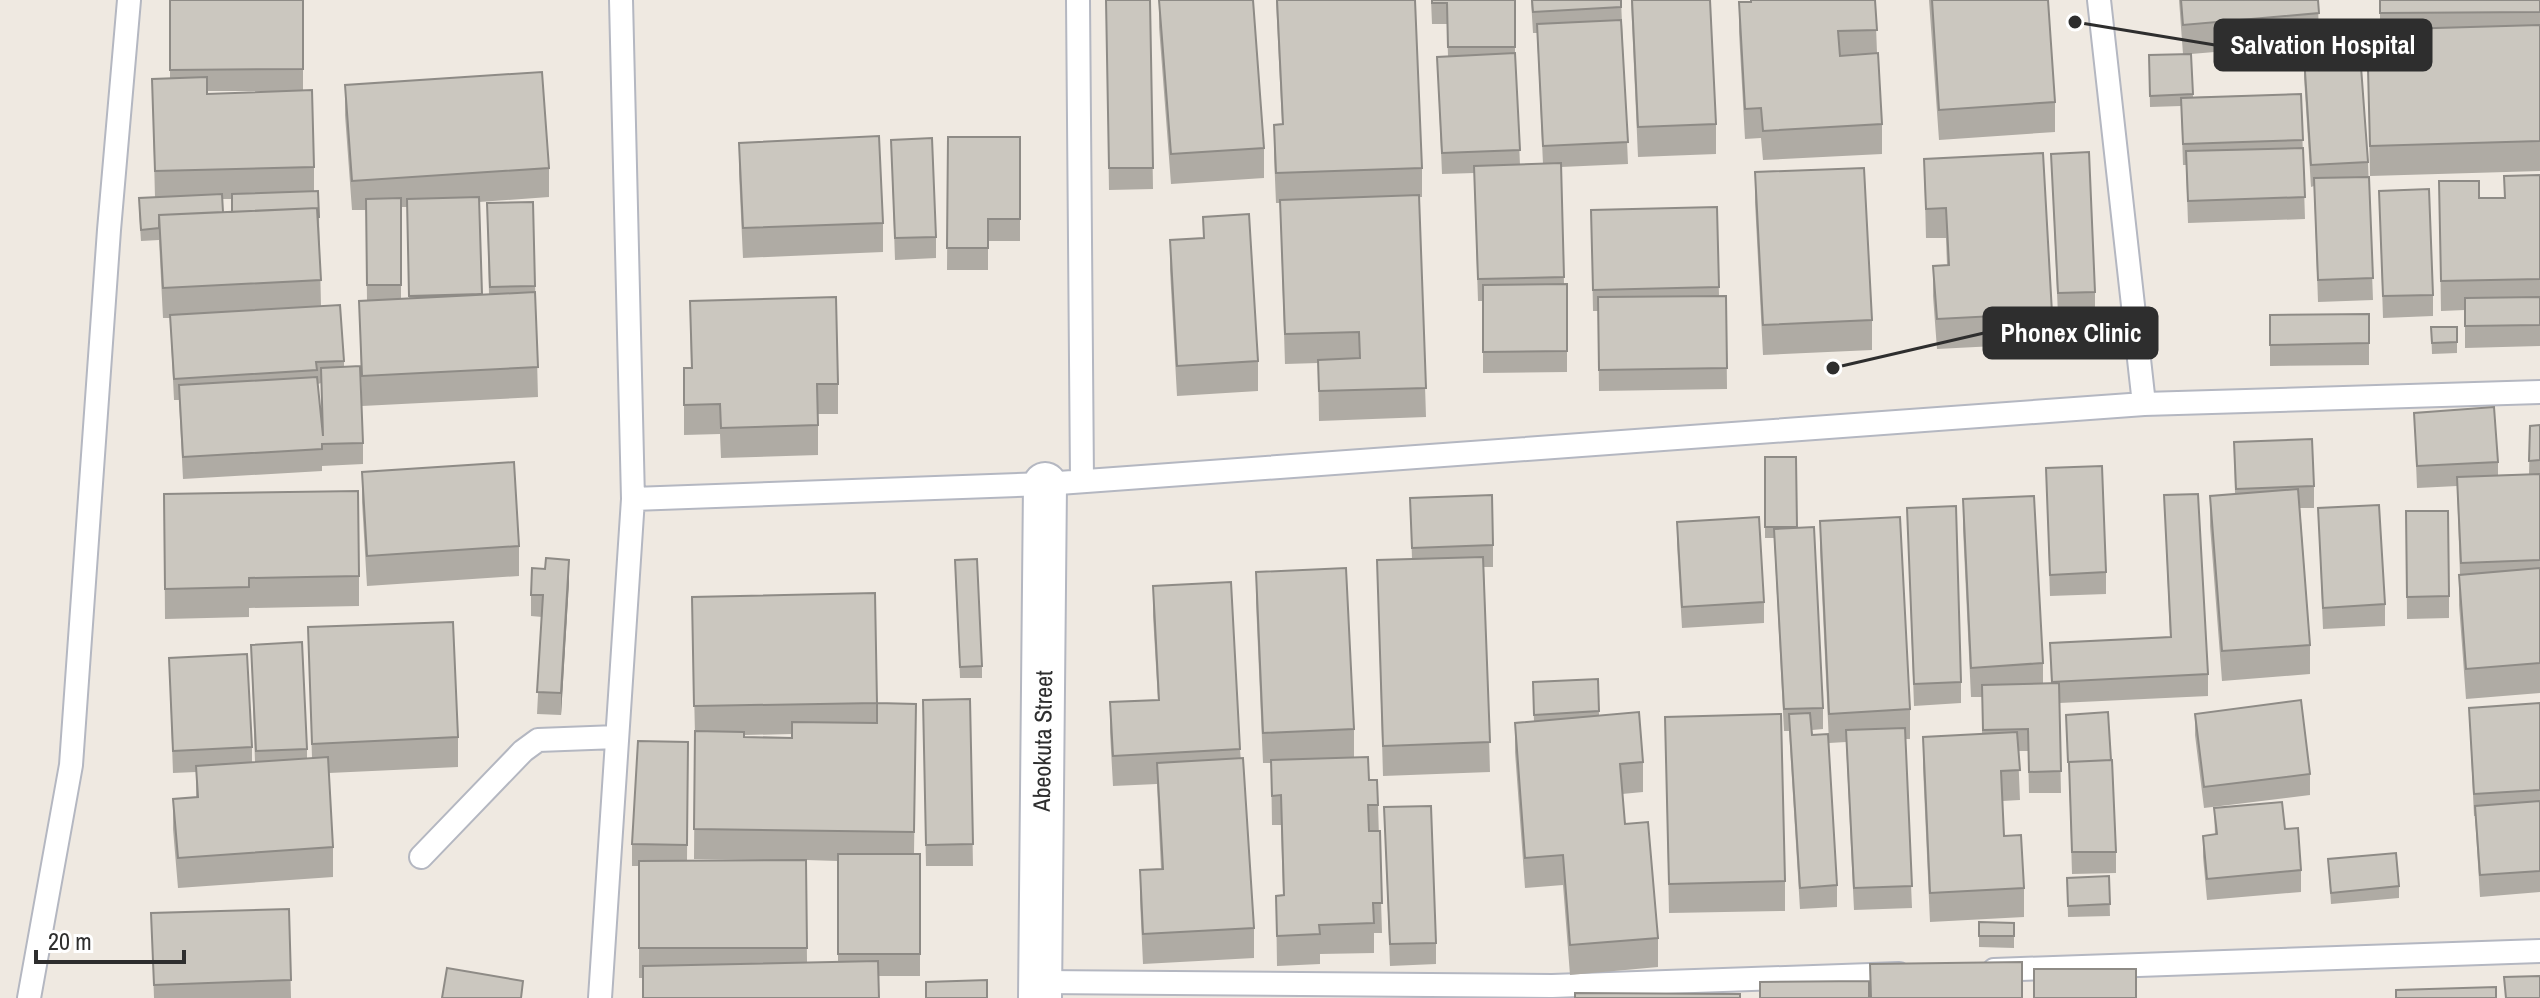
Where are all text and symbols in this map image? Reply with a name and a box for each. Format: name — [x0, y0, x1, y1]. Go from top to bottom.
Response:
callout: Salvation Hospital — [2215, 20, 2431, 70]
text: Salvation Hospital — [2231, 27, 2415, 62]
callout: Phonex Clinic — [1984, 308, 2157, 358]
text: Phonex Clinic — [2001, 315, 2142, 350]
street label: Abeokuta Street — [1025, 670, 1059, 813]
scale bar — [36, 914, 184, 964]
text: 20 m — [48, 925, 92, 957]

